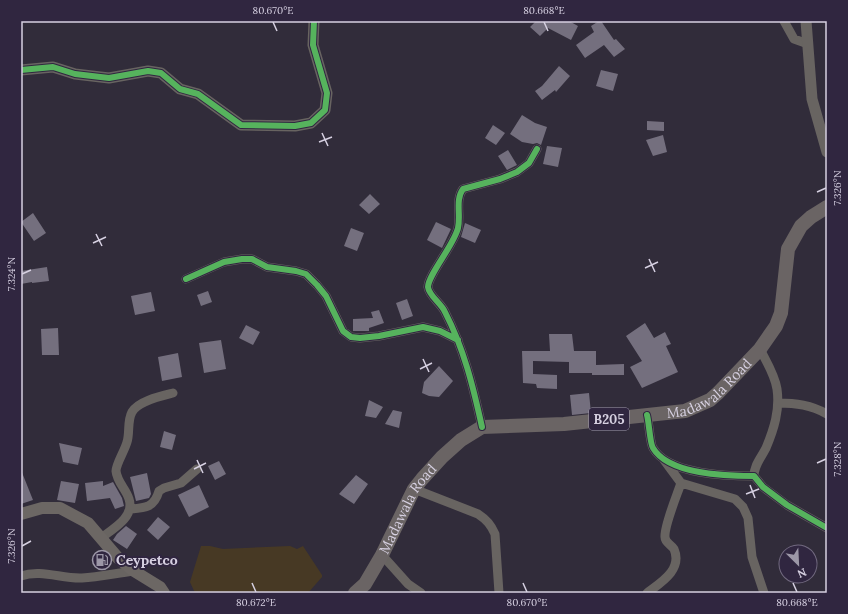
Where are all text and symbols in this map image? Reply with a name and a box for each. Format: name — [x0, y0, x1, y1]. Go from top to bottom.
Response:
text: 80.670°E — [253, 4, 293, 17]
text: 80.668°E — [523, 4, 565, 17]
text: 7.326°N — [831, 170, 844, 206]
text: 7.324°N — [5, 256, 18, 291]
street label: Madawala Road — [666, 354, 755, 422]
road number: B205 — [589, 408, 629, 430]
text: 7.328°N — [831, 441, 844, 476]
street label: Madawala Road — [375, 460, 440, 557]
text: 7.326°N — [5, 528, 18, 564]
north arrow — [778, 544, 818, 584]
fuel station icon: Ceypetco — [91, 549, 113, 571]
place label: Ceypetco — [116, 551, 178, 569]
text: N — [795, 565, 809, 581]
text: 80.672°E — [236, 596, 276, 609]
text: 80.670°E — [507, 596, 547, 609]
text: 80.668°E — [776, 596, 818, 609]

